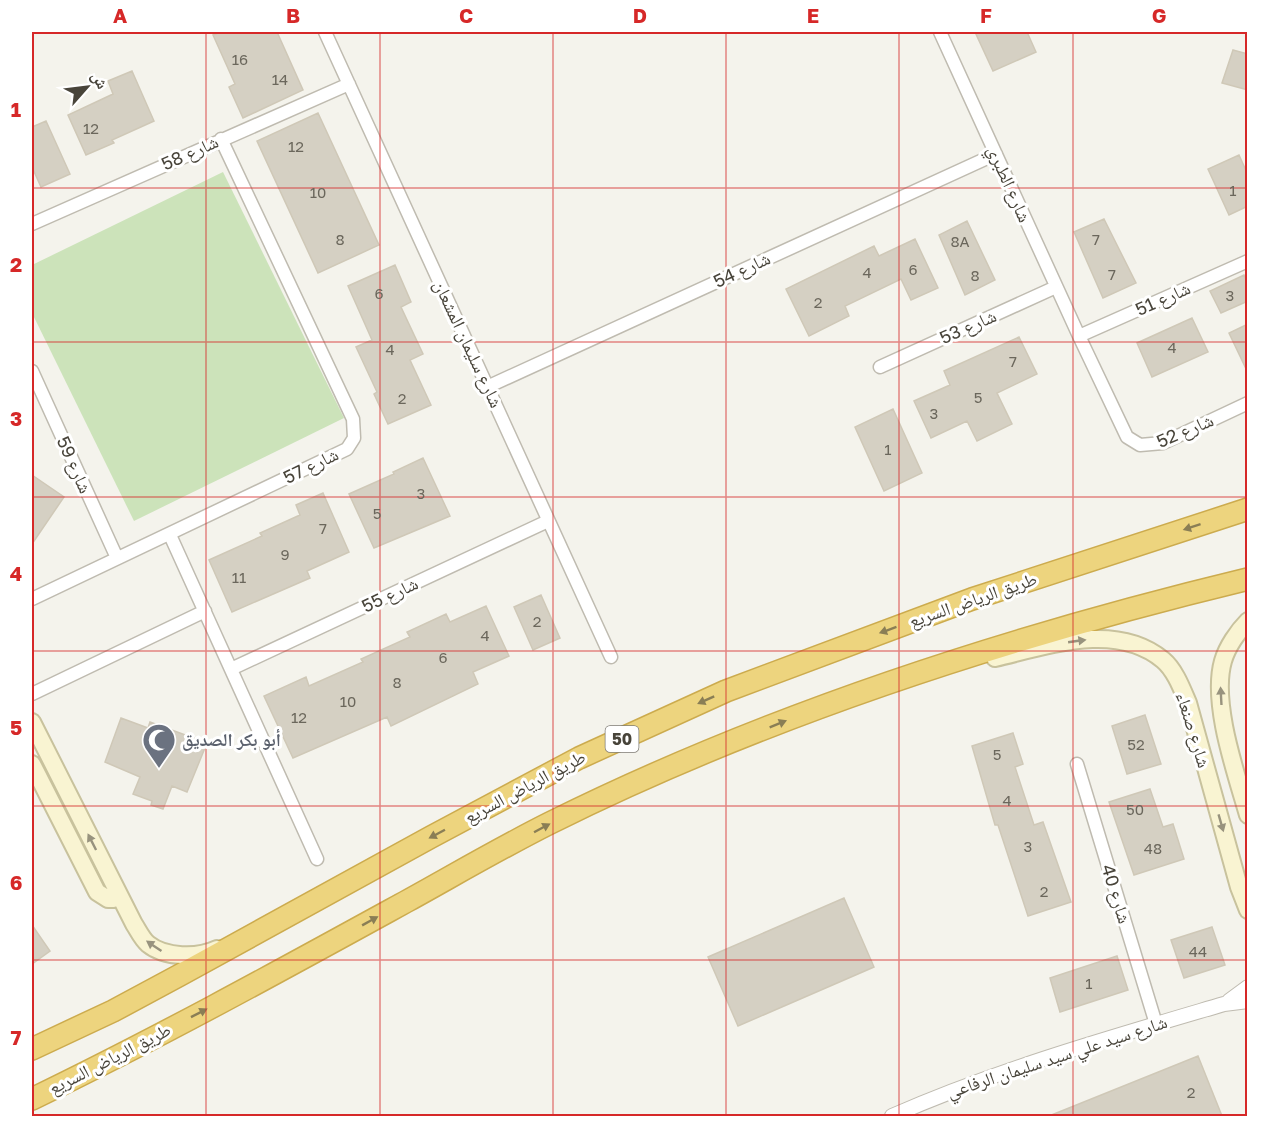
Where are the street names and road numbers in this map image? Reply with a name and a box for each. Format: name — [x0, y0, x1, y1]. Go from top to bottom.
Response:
street label: شارع 58 — [158, 130, 222, 175]
street label: شارع الطبري — [979, 142, 1037, 227]
street label: شارع 54 — [710, 246, 774, 293]
street label: شارع سليمان المشعان — [429, 276, 508, 411]
street label: شارع 51 — [1132, 276, 1194, 321]
street label: شارع 53 — [936, 304, 1000, 349]
street label: شارع 52 — [1153, 408, 1217, 453]
street label: شارع 59 — [52, 433, 97, 497]
street label: شارع 57 — [279, 442, 342, 489]
street label: طريق الرياض السريع — [906, 567, 1040, 633]
street label: شارع 55 — [358, 572, 422, 618]
street label: شارع صنعاء — [1171, 689, 1216, 771]
road number: 50 — [606, 726, 638, 752]
street label: طريق الرياض السريع — [460, 745, 590, 829]
street label: شارع 40 — [1097, 861, 1136, 926]
street label: شارع سيد علي سيد سليمان الرفاعي — [944, 1010, 1171, 1106]
street label: طريق الرياض السريع — [45, 1018, 175, 1100]

